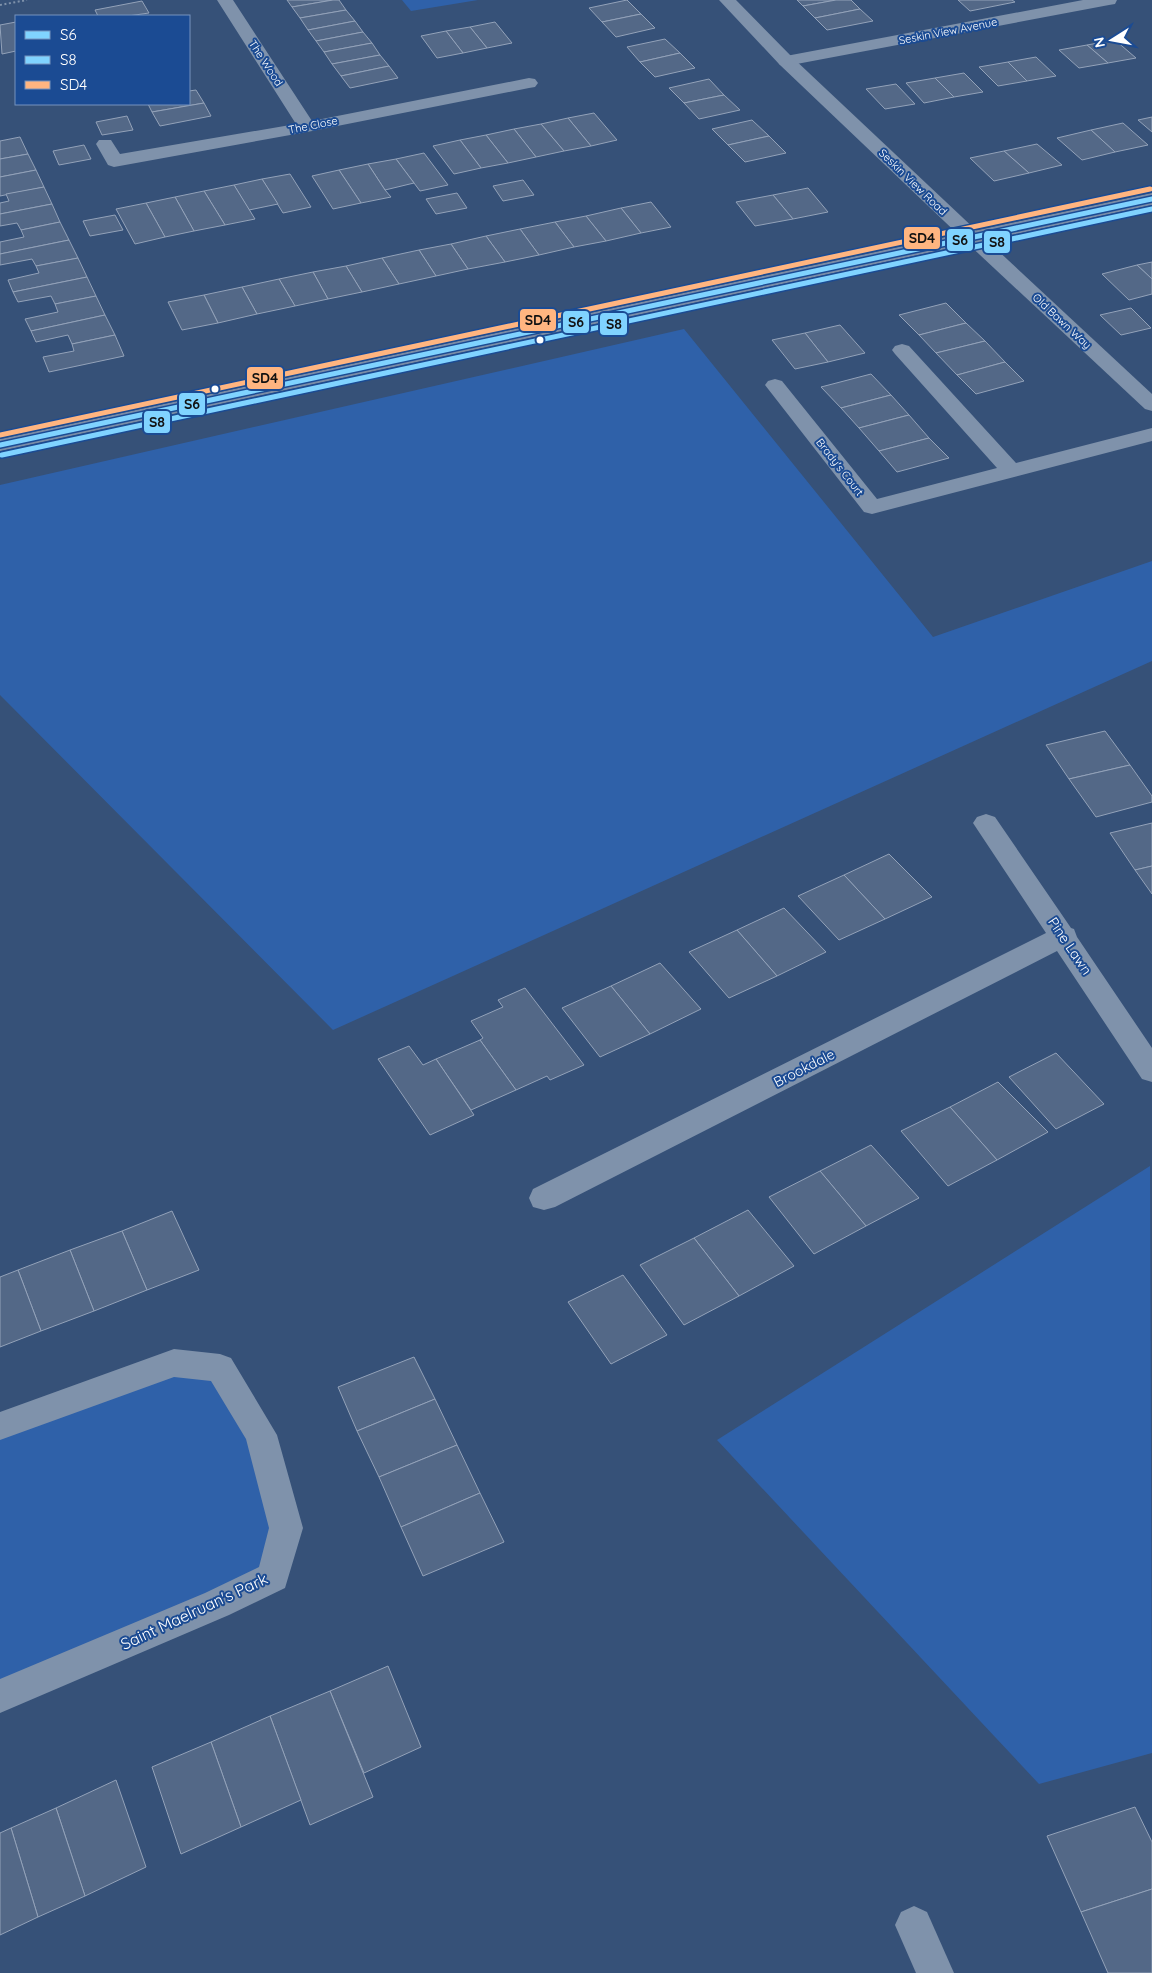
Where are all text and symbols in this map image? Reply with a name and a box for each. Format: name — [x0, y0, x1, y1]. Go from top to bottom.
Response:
legend — [15, 15, 190, 105]
street label: Seskin View Avenue — [898, 15, 998, 47]
north arrow — [1087, 15, 1137, 65]
text: S6 — [60, 25, 77, 44]
text: N — [1089, 36, 1109, 49]
street label: The Wood — [246, 37, 286, 89]
text: S8 — [60, 50, 77, 69]
text: SD4 — [60, 75, 87, 94]
street label: The Close — [287, 113, 339, 137]
street label: Seskin View Road — [876, 146, 950, 218]
line badge: SD4 — [903, 226, 941, 250]
line badge: S6 — [946, 228, 974, 252]
text: SD4 — [909, 229, 935, 247]
line badge: S8 — [983, 230, 1011, 254]
text: S6 — [952, 231, 968, 249]
text: S8 — [989, 233, 1005, 251]
street label: Old Bawn Way — [1030, 290, 1094, 352]
line badge: SD4 — [519, 308, 557, 332]
line badge: S6 — [562, 310, 590, 334]
text: SD4 — [525, 311, 551, 329]
line badge: S8 — [599, 312, 628, 336]
text: S6 — [568, 313, 584, 331]
text: S8 — [606, 315, 622, 333]
unlabelled marker — [535, 335, 545, 345]
line badge: SD4 — [246, 366, 284, 390]
text: SD4 — [252, 369, 278, 387]
unlabelled marker — [210, 384, 220, 394]
line badge: S6 — [178, 392, 206, 416]
text: S6 — [184, 395, 200, 413]
line badge: S8 — [143, 410, 171, 434]
text: S8 — [149, 413, 165, 431]
street label: Brady's Court — [813, 435, 867, 499]
street label: Pine Lawn — [1044, 914, 1096, 978]
street label: Brookdale — [770, 1045, 838, 1091]
street label: Saint Maelruan's Park — [117, 1568, 271, 1654]

